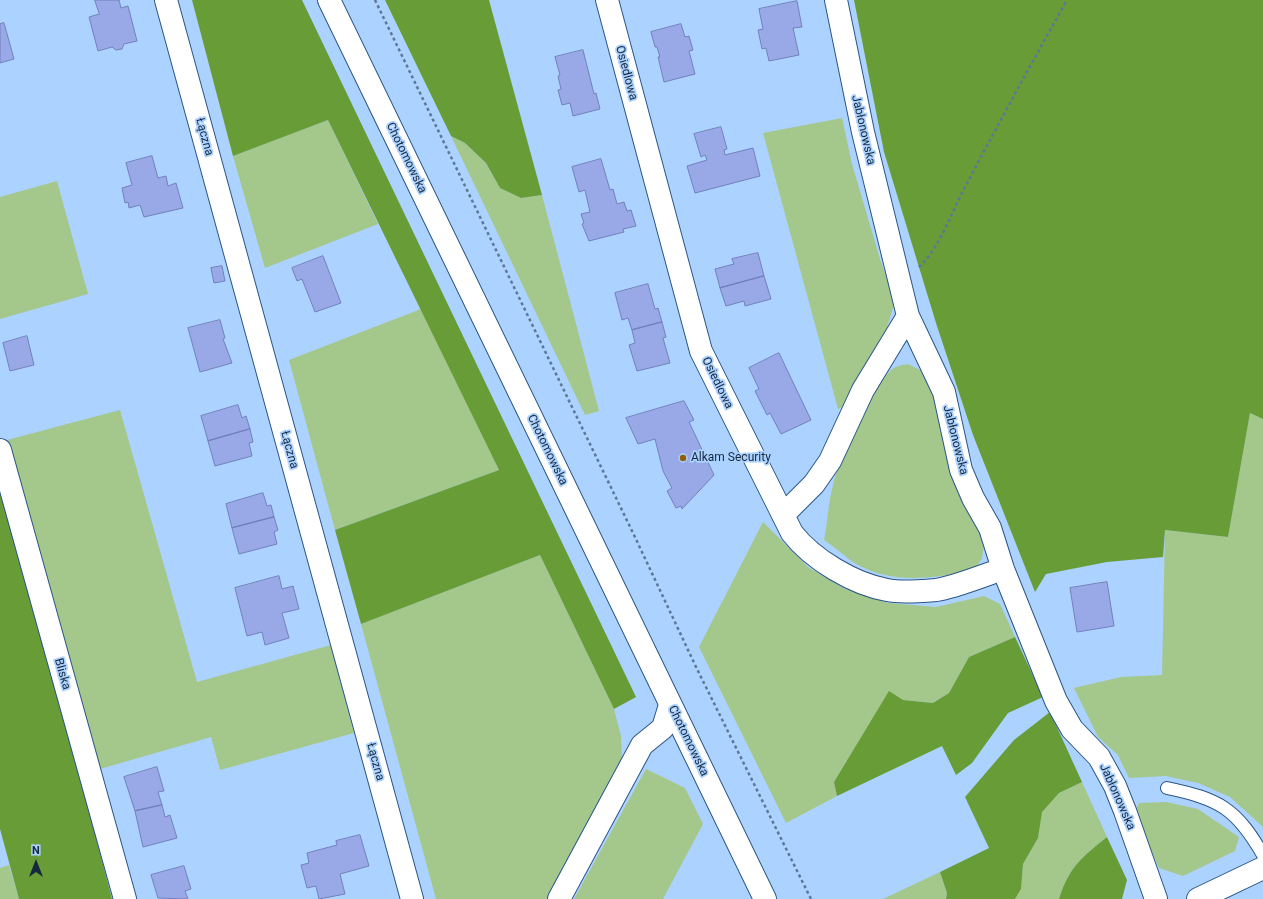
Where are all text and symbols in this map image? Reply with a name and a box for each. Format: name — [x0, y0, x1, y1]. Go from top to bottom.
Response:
street label: Osiedlowa — [612, 44, 640, 102]
street label: Jabłonowska — [848, 94, 878, 166]
street label: Łączna — [192, 117, 216, 157]
street label: Chotomowska — [383, 120, 429, 196]
street label: Osiedlowa — [698, 355, 736, 411]
street label: Jabłonowska — [939, 404, 971, 476]
street label: Chotomowska — [524, 412, 570, 488]
street label: Łączna — [277, 430, 301, 470]
place label: Alkam Security — [691, 451, 771, 465]
marker: Alkam Security — [678, 453, 688, 463]
street label: Bliska — [51, 657, 73, 691]
street label: Chotomowska — [665, 703, 711, 779]
street label: Łączna — [363, 742, 387, 782]
street label: Jabłonowska — [1096, 762, 1138, 832]
north arrow — [16, 843, 56, 883]
text: N — [32, 844, 40, 857]

